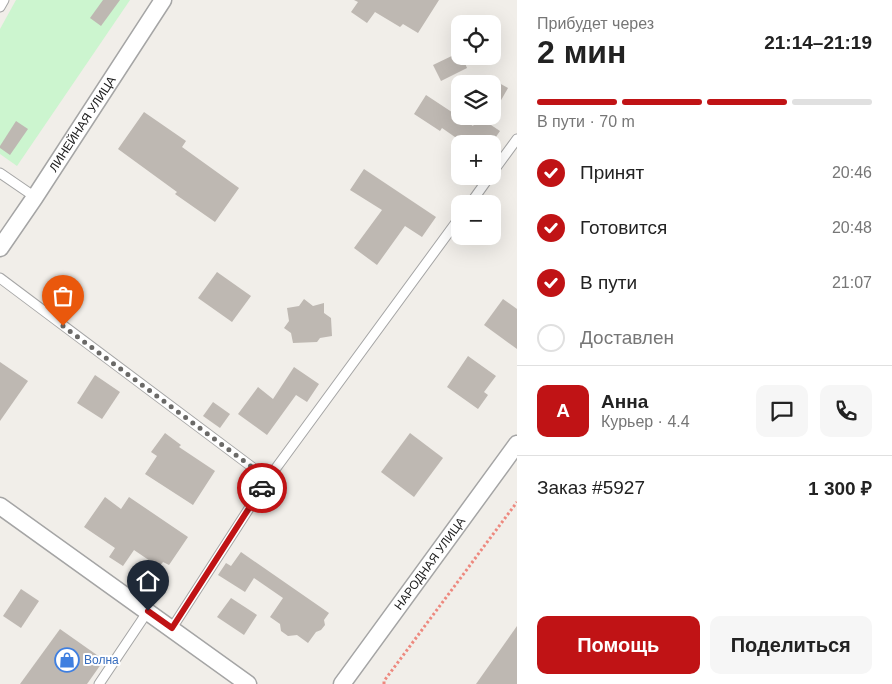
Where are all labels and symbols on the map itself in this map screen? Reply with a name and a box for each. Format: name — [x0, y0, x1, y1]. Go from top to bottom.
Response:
street label: ЛИНЕЙНАЯ УЛИЦА — [46, 74, 119, 174]
pin — [42, 275, 84, 326]
courier — [237, 463, 287, 513]
street label: НАРОДНАЯ УЛИЦА — [391, 515, 468, 613]
pin — [127, 560, 169, 611]
shop icon: Волна — [54, 647, 80, 673]
place label: Волна — [84, 653, 119, 667]

